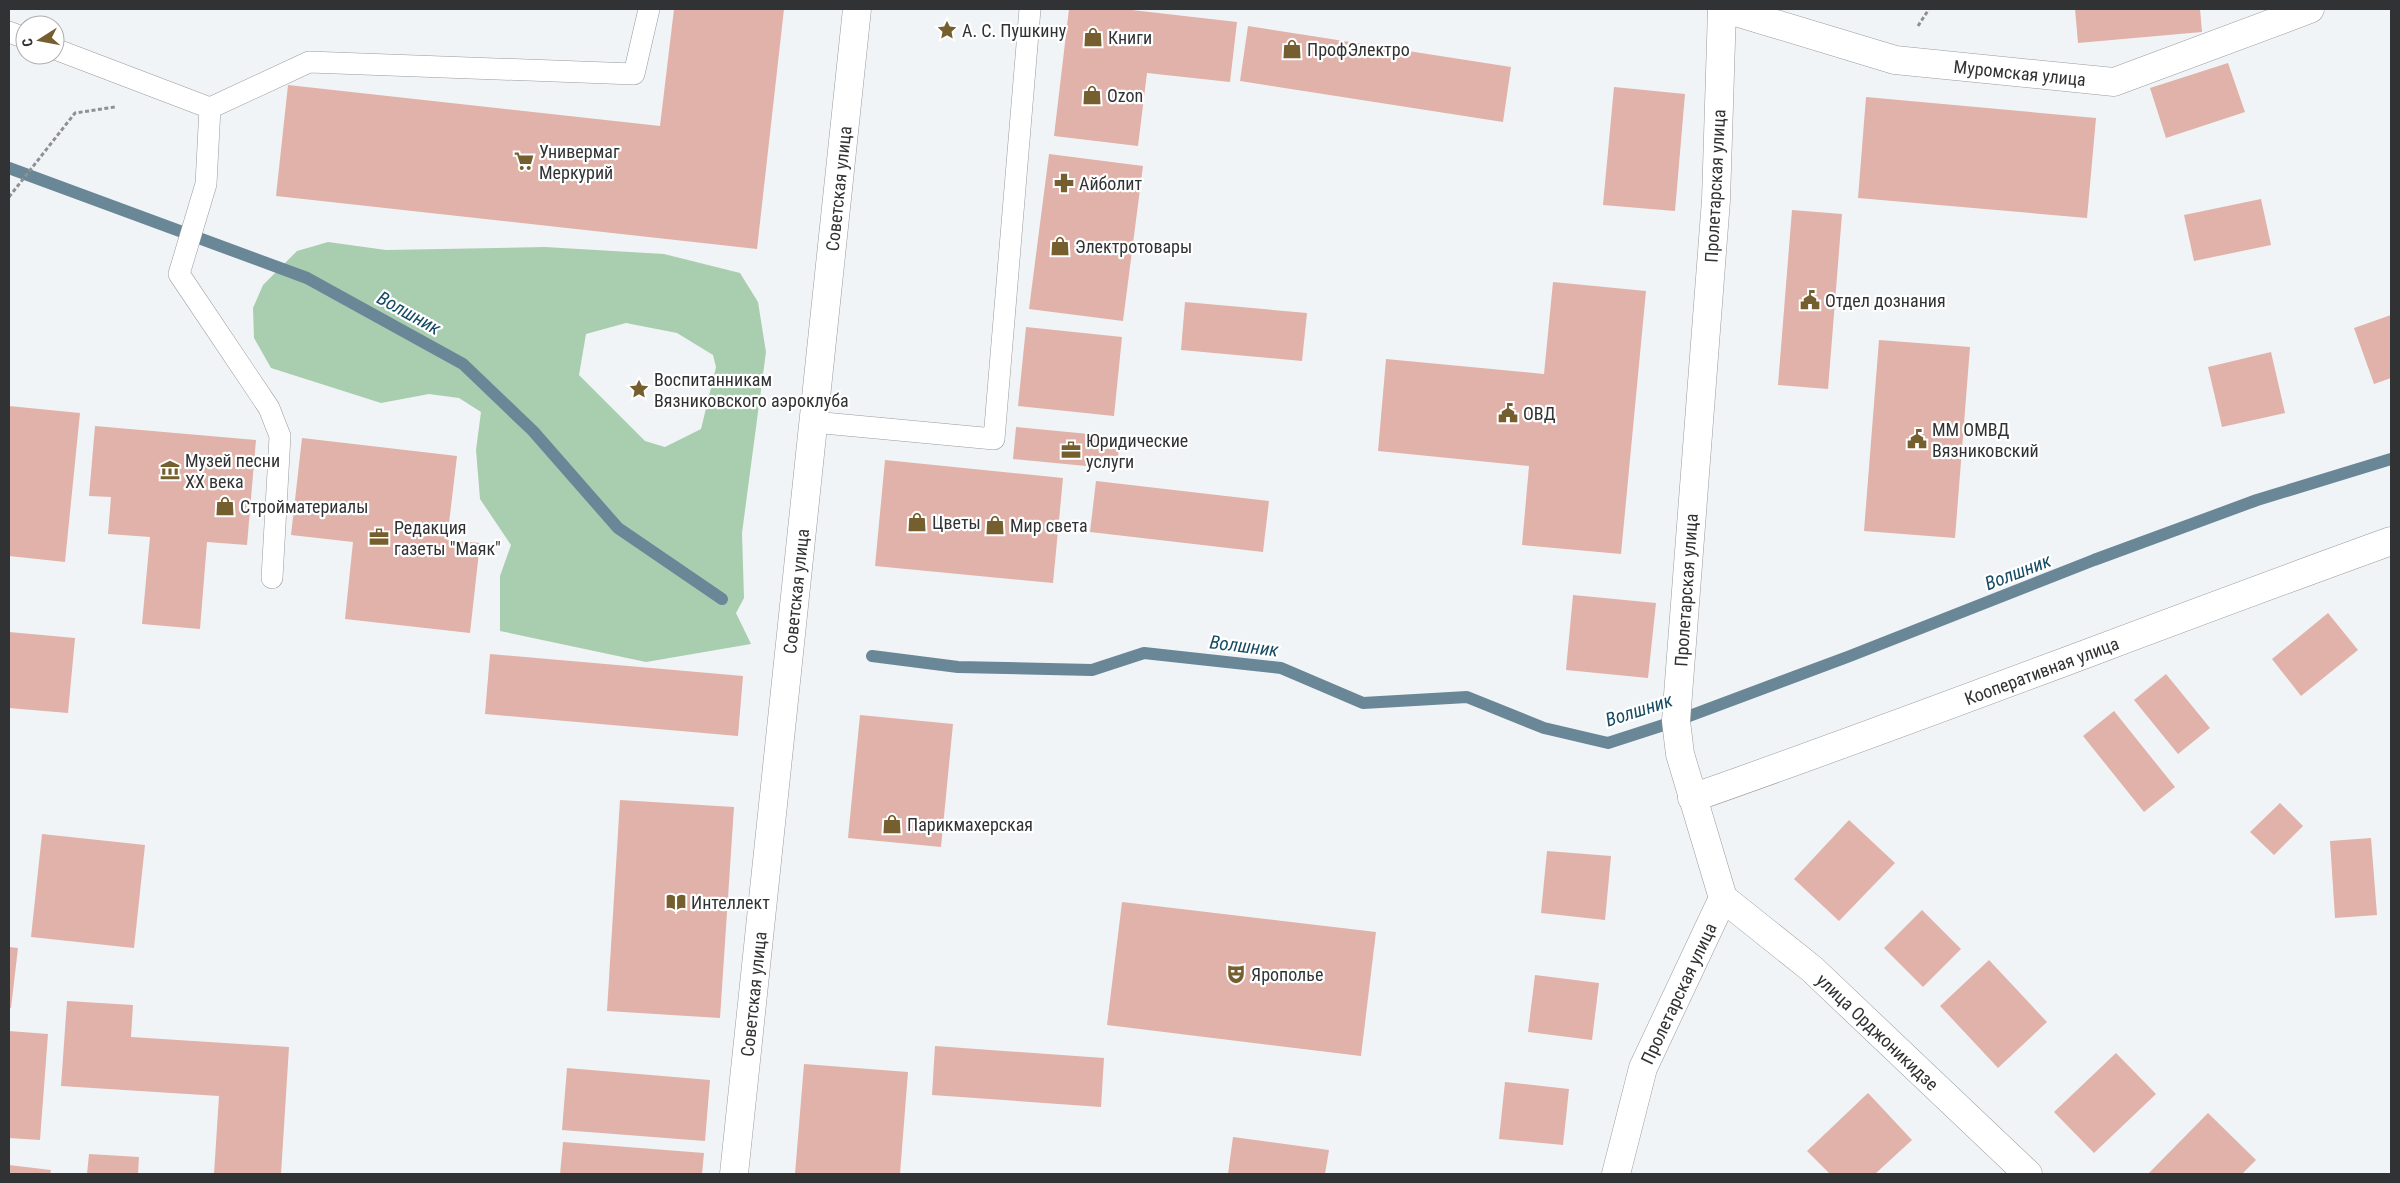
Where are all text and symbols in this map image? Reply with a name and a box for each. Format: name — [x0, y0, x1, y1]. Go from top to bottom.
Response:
north arrow — [15, 15, 65, 65]
place icon: А. С. Пушкину — [936, 19, 958, 41]
place label: А. С. Пушкину — [962, 20, 1067, 41]
shop icon: Книги — [1082, 26, 1104, 48]
place label: Книги — [1108, 27, 1152, 48]
text: С — [19, 37, 36, 48]
shop icon: ПрофЭлектро — [1281, 38, 1303, 60]
place label: ПрофЭлектро — [1307, 39, 1410, 60]
street label: Муромская улица — [1953, 55, 2087, 90]
shop icon: Ozon — [1081, 84, 1103, 106]
place label: Ozon — [1107, 85, 1143, 106]
street label: Пролетарская улица — [1700, 109, 1730, 263]
street label: Советская улица — [821, 125, 855, 252]
place label: Универмаг Меркурий — [539, 141, 620, 183]
supermarket icon: Универмаг Меркурий — [513, 150, 535, 172]
pharmacy icon: Айболит — [1053, 172, 1075, 194]
place label: Айболит — [1079, 173, 1143, 194]
shop icon: Электротовары — [1049, 235, 1071, 257]
place label: Электротовары — [1075, 236, 1192, 257]
water label: Волшник — [373, 286, 446, 340]
public building icon: Отдел дознания — [1799, 289, 1821, 311]
place label: Отдел дознания — [1825, 290, 1946, 311]
place label: Воспитанникам Вязниковского аэроклуба — [654, 369, 849, 411]
place icon: Воспитанникам Вязниковского аэроклуба — [628, 378, 650, 400]
public building icon: ОВД — [1497, 402, 1519, 424]
place label: ОВД — [1523, 403, 1556, 424]
place label: ММ ОМВД Вязниковский — [1932, 419, 2039, 461]
public building icon: ММ ОМВД Вязниковский — [1906, 428, 1928, 450]
place label: Юридические услуги — [1086, 430, 1188, 472]
office icon: Юридические услуги — [1060, 439, 1082, 461]
place label: Музей песни XX века — [185, 450, 280, 492]
museum icon: Музей песни XX века — [159, 459, 181, 481]
shop icon: Стройматериалы — [214, 495, 236, 517]
place label: Стройматериалы — [240, 496, 369, 517]
shop icon: Цветы — [906, 511, 928, 533]
place label: Цветы — [932, 512, 981, 533]
street label: Пролетарская улица — [1670, 513, 1702, 667]
shop icon: Мир света — [984, 514, 1006, 536]
place label: Мир света — [1010, 515, 1088, 536]
place label: Редакция газеты "Маяк" — [394, 517, 501, 559]
office icon: Редакция газеты "Маяк" — [368, 526, 390, 548]
street label: Советская улица — [778, 528, 813, 655]
water label: Волшник — [1982, 548, 2055, 595]
water label: Волшник — [1208, 630, 1281, 662]
street label: Кооперативная улица — [1961, 632, 2122, 709]
water label: Волшник — [1603, 688, 1677, 732]
shop icon: Парикмахерская — [881, 813, 903, 835]
place label: Парикмахерская — [907, 814, 1033, 835]
library icon: Интеллект — [665, 891, 687, 913]
place label: Интеллект — [691, 892, 770, 913]
street label: Пролетарская улица — [1636, 919, 1720, 1067]
street label: Советская улица — [736, 930, 770, 1058]
theatre icon: Ярополье — [1225, 963, 1247, 985]
place label: Ярополье — [1251, 964, 1323, 985]
street label: улица Орджоникидзе — [1813, 969, 1943, 1094]

